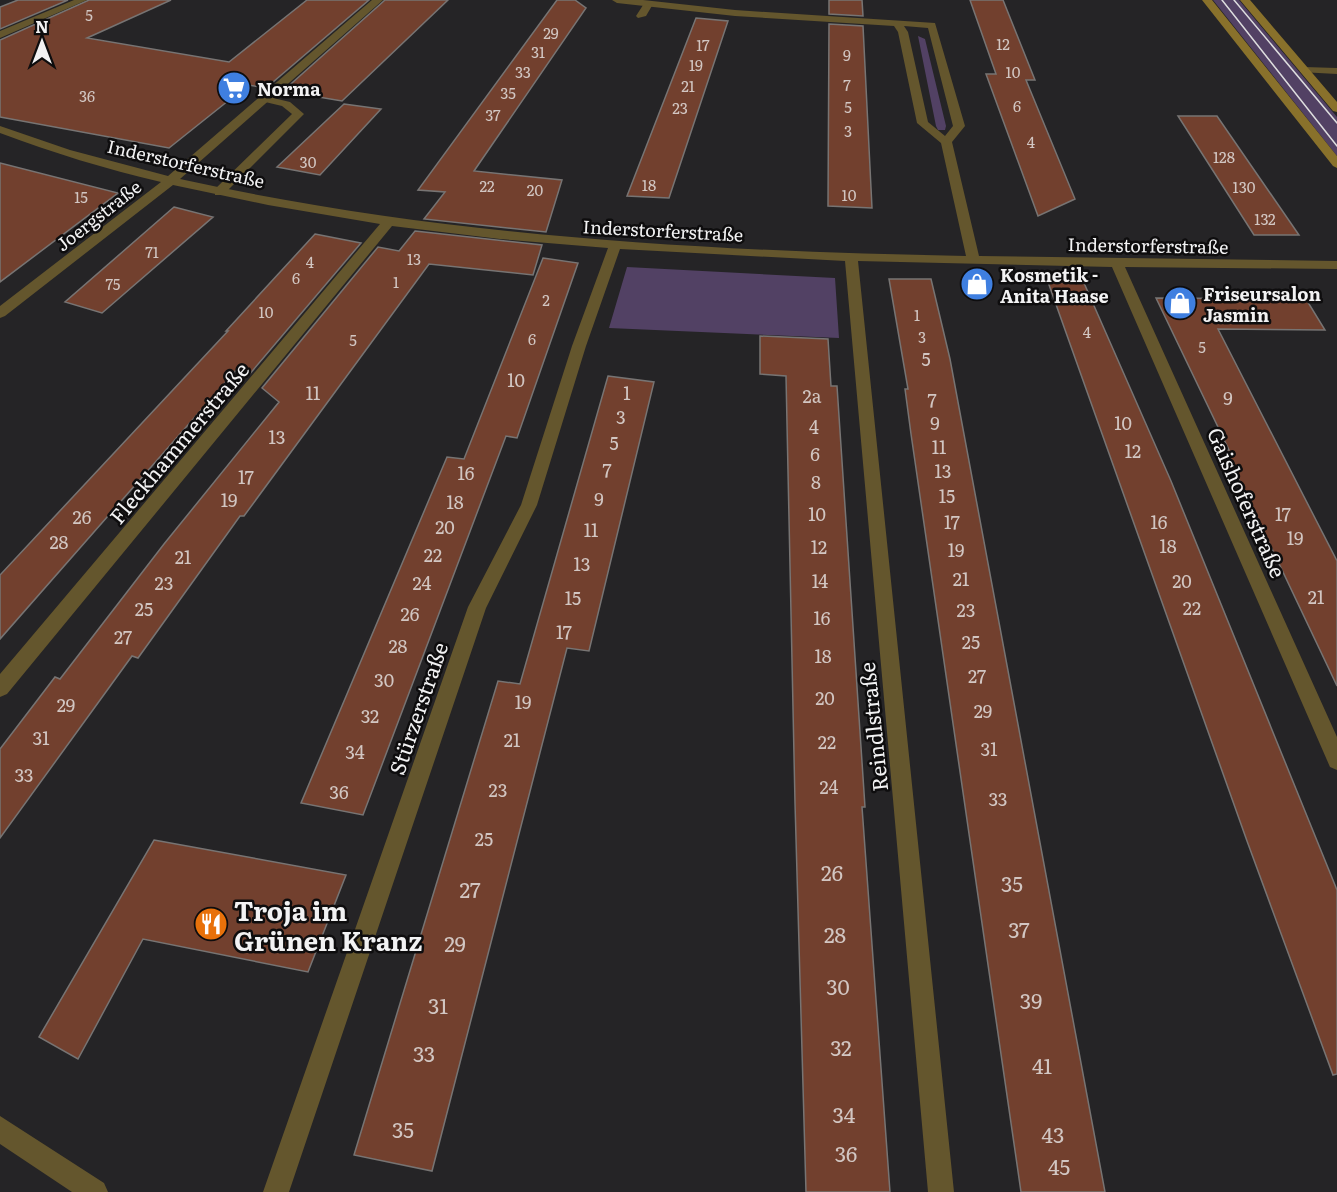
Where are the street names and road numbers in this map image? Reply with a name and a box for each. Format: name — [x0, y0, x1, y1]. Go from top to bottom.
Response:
street label: Inderstorferstraße — [105, 132, 267, 194]
street label: Joergstraße — [50, 173, 146, 257]
street label: Inderstorferstraße — [582, 212, 744, 248]
street label: Inderstorferstraße — [1067, 230, 1229, 260]
street label: Fleckhammerstraße — [101, 354, 255, 530]
street label: Gaishoferstraße — [1201, 422, 1295, 582]
street label: Stürzerstraße — [380, 637, 454, 778]
street label: Reindlstraße — [850, 661, 894, 793]

